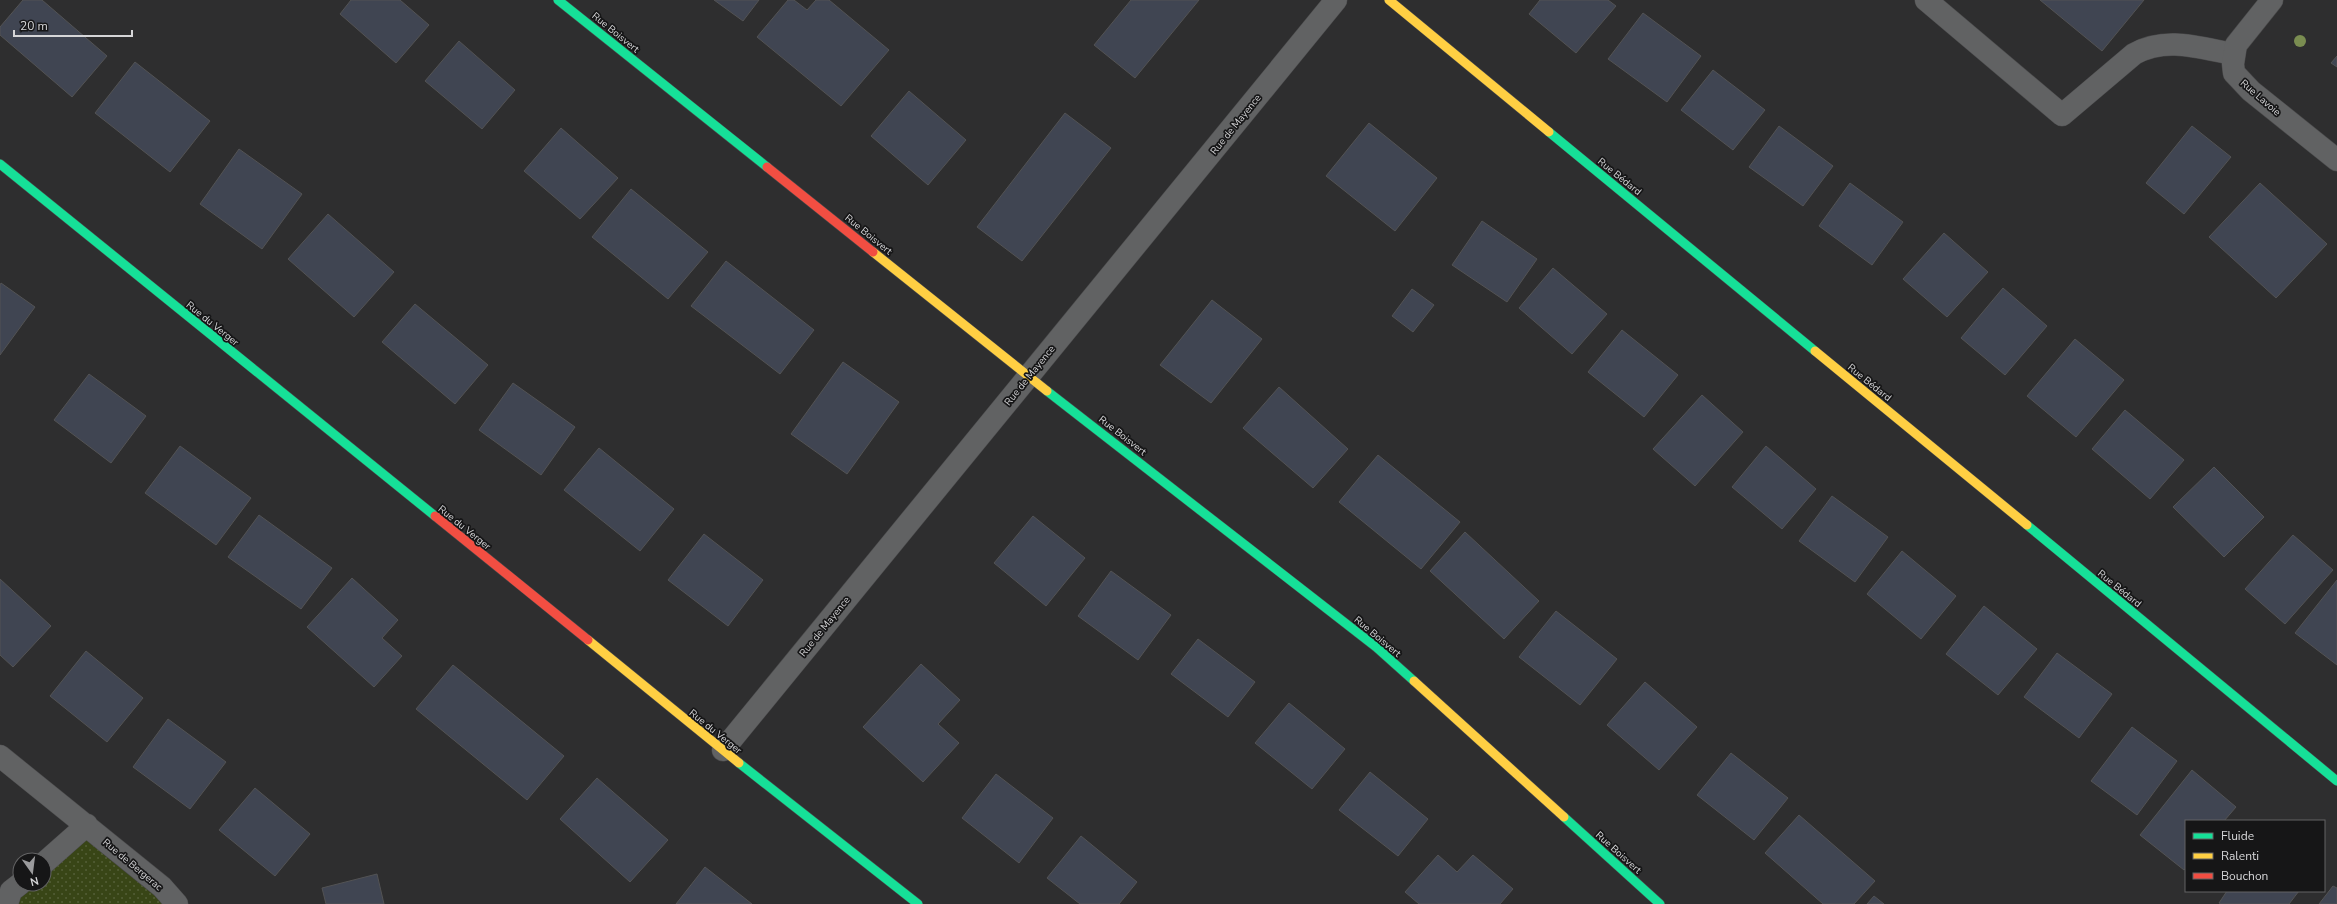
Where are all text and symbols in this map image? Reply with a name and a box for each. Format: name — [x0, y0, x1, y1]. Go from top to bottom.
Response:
street label: Rue Boisvert — [589, 9, 642, 57]
scale bar — [14, 12, 132, 38]
text: 20 m — [20, 18, 48, 34]
street label: Rue Lavoie — [2237, 76, 2283, 119]
street label: Rue de Mayence — [1207, 92, 1264, 158]
street label: Rue Bédard — [1594, 155, 1644, 199]
street label: Rue Boisvert — [842, 211, 895, 259]
street label: Rue du Verger — [183, 298, 242, 350]
street label: Rue de Mayence — [1001, 343, 1058, 409]
street label: Rue Bédard — [1844, 361, 1894, 405]
street label: Rue Boisvert — [1096, 413, 1150, 459]
street label: Rue du Verger — [435, 502, 494, 554]
street label: Rue Bédard — [2094, 567, 2144, 611]
street label: Rue de Mayence — [796, 594, 853, 660]
street label: Rue Boisvert — [1351, 613, 1404, 661]
street label: Rue du Verger — [686, 706, 745, 758]
legend — [2185, 820, 2325, 892]
street label: Rue Boisvert — [1592, 828, 1645, 877]
text: Fluide — [2221, 828, 2254, 844]
street label: Rue de Bergerac — [99, 836, 166, 894]
text: Ralenti — [2221, 848, 2259, 864]
north arrow — [12, 852, 52, 892]
text: Bouchon — [2221, 868, 2268, 884]
text: N — [28, 873, 40, 889]

